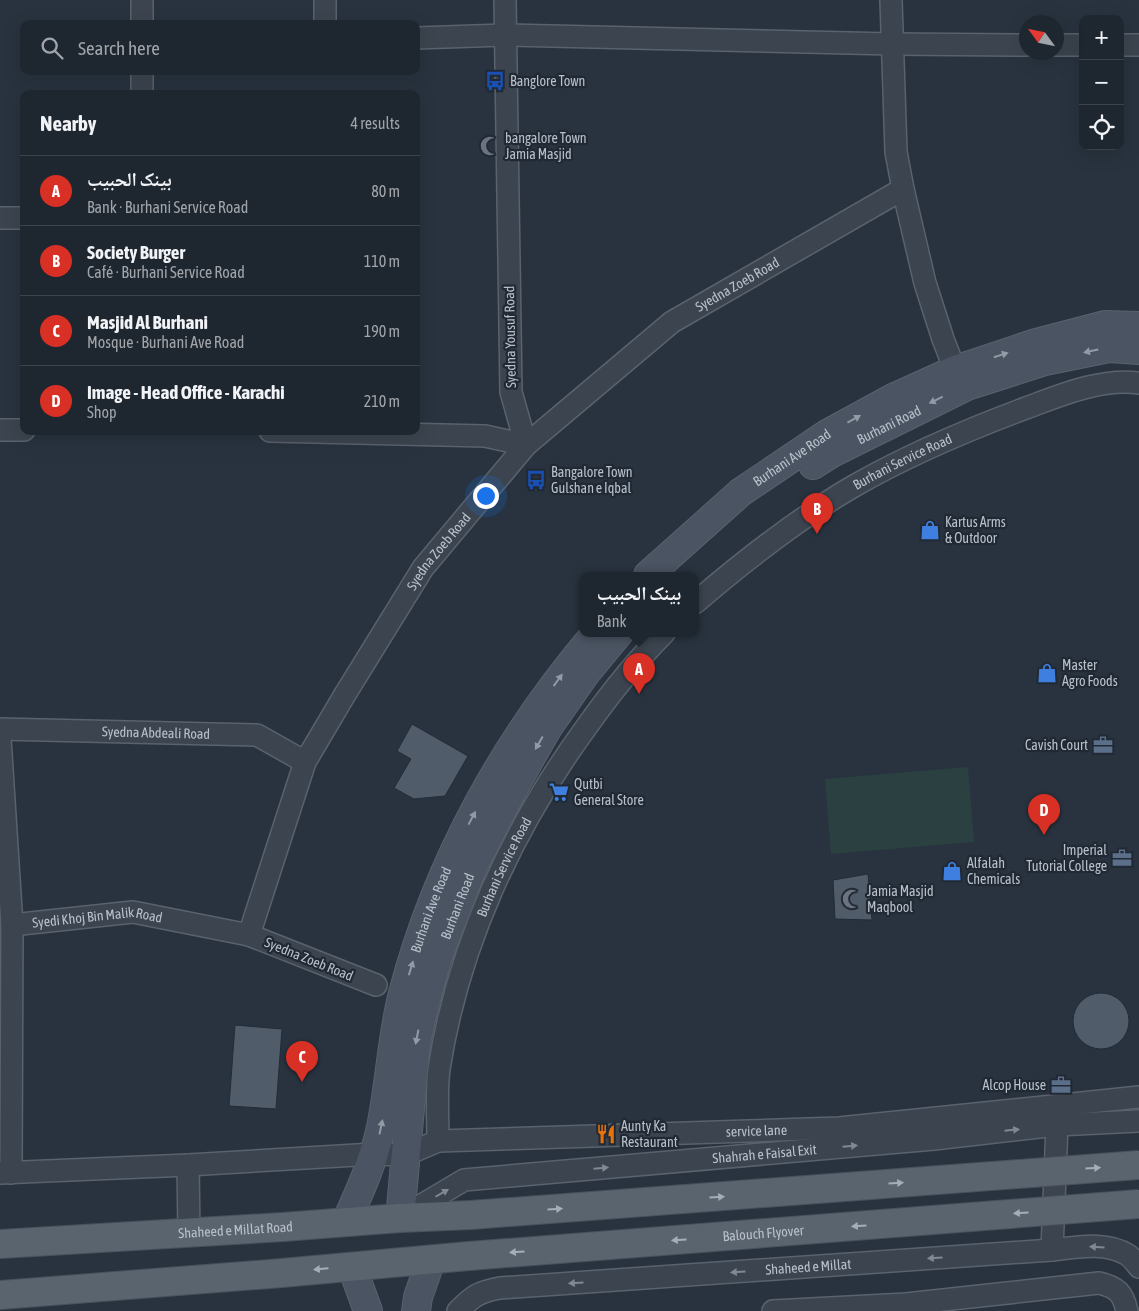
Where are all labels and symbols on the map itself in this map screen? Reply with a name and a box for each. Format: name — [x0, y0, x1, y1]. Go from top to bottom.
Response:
north arrow — [1019, 15, 1064, 60]
bus stop icon: Banglore Town — [484, 70, 506, 92]
place label: Banglore Town — [510, 73, 585, 89]
place label: bangalore Town Jamia Masjid — [505, 130, 587, 162]
mosque icon: bangalore Town Jamia Masjid — [479, 135, 501, 157]
street label: Syedna Zoeb Road — [692, 254, 782, 315]
street label: Syedna Yousuf Road — [501, 286, 519, 388]
one-way arrow — [1082, 348, 1098, 356]
one-way arrow — [994, 350, 1009, 358]
one-way arrow — [929, 396, 944, 405]
street label: Burhani Road — [854, 402, 924, 447]
one-way arrow — [847, 415, 860, 424]
street label: Burhani Ave Road — [750, 426, 834, 490]
street label: Burhani Service Road — [850, 431, 954, 493]
place label: Bangalore Town Gulshan e Iqbal — [551, 464, 633, 496]
bus stop icon: Bangalore Town Gulshan e Iqbal — [525, 469, 547, 491]
your location — [473, 483, 499, 509]
pin: B — [801, 493, 833, 534]
street label: Syedna Zoeb Road — [403, 509, 474, 593]
place label: Kartus Arms & Outdoor — [945, 514, 1006, 546]
shop icon: Kartus Arms & Outdoor — [919, 519, 941, 541]
pin: A — [623, 653, 655, 694]
place label: Master Agro Foods — [1062, 657, 1118, 689]
shop icon: Master Agro Foods — [1036, 662, 1058, 684]
one-way arrow — [552, 674, 563, 687]
street label: Syedna Abdeali Road — [102, 723, 210, 742]
office icon: Cavish Court — [1092, 734, 1114, 756]
one-way arrow — [535, 735, 543, 750]
place label: Cavish Court — [1025, 737, 1088, 753]
place label: Qutbi General Store — [574, 776, 644, 808]
supermarket icon: Qutbi General Store — [548, 781, 570, 803]
pin: D — [1028, 794, 1060, 835]
one-way arrow — [468, 811, 476, 825]
street label: Burhani Service Road — [474, 815, 535, 919]
place label: Imperial Tutorial College — [1026, 842, 1107, 874]
office icon: Imperial Tutorial College — [1111, 847, 1133, 869]
place label: Alfalah Chemicals — [967, 855, 1020, 887]
shop icon: Alfalah Chemicals — [941, 860, 963, 882]
street label: Burhani Ave Road — [407, 865, 454, 955]
street label: Burhani Road — [437, 871, 477, 941]
place label: Jamia Masjid Maqbool — [867, 883, 934, 915]
mosque icon: Jamia Masjid Maqbool — [841, 888, 863, 910]
street label: Syedi Khoj Bin Malik Road — [31, 904, 164, 931]
street label: Syedna Zoeb Road — [262, 934, 356, 984]
one-way arrow — [407, 960, 415, 975]
one-way arrow — [413, 1029, 421, 1045]
pin: C — [286, 1041, 318, 1082]
office icon: Alcop House — [1050, 1074, 1072, 1096]
place label: Alcop House — [982, 1077, 1046, 1093]
place label: Aunty Ka Restaurant — [621, 1118, 678, 1150]
one-way arrow — [377, 1120, 385, 1135]
street label: service lane — [726, 1122, 787, 1140]
restaurant icon: Aunty Ka Restaurant — [595, 1123, 617, 1145]
one-way arrow — [1004, 1126, 1020, 1134]
street label: Shahrah e Faisal Exit — [712, 1141, 817, 1166]
one-way arrow — [842, 1142, 858, 1150]
one-way arrow — [593, 1164, 609, 1172]
one-way arrow — [1085, 1164, 1101, 1172]
one-way arrow — [888, 1179, 904, 1187]
one-way arrow — [436, 1189, 449, 1198]
one-way arrow — [709, 1192, 725, 1200]
one-way arrow — [547, 1205, 563, 1213]
one-way arrow — [1012, 1209, 1028, 1217]
street label: Shaheed e Millat Road — [178, 1218, 293, 1241]
street label: Balouch Flyover — [722, 1222, 805, 1244]
one-way arrow — [850, 1222, 866, 1230]
one-way arrow — [671, 1236, 687, 1244]
one-way arrow — [1088, 1243, 1104, 1251]
one-way arrow — [509, 1249, 525, 1257]
one-way arrow — [926, 1255, 942, 1263]
street label: Shaheed e Millat — [765, 1256, 852, 1278]
one-way arrow — [313, 1266, 329, 1274]
one-way arrow — [729, 1268, 745, 1276]
one-way arrow — [567, 1279, 583, 1287]

